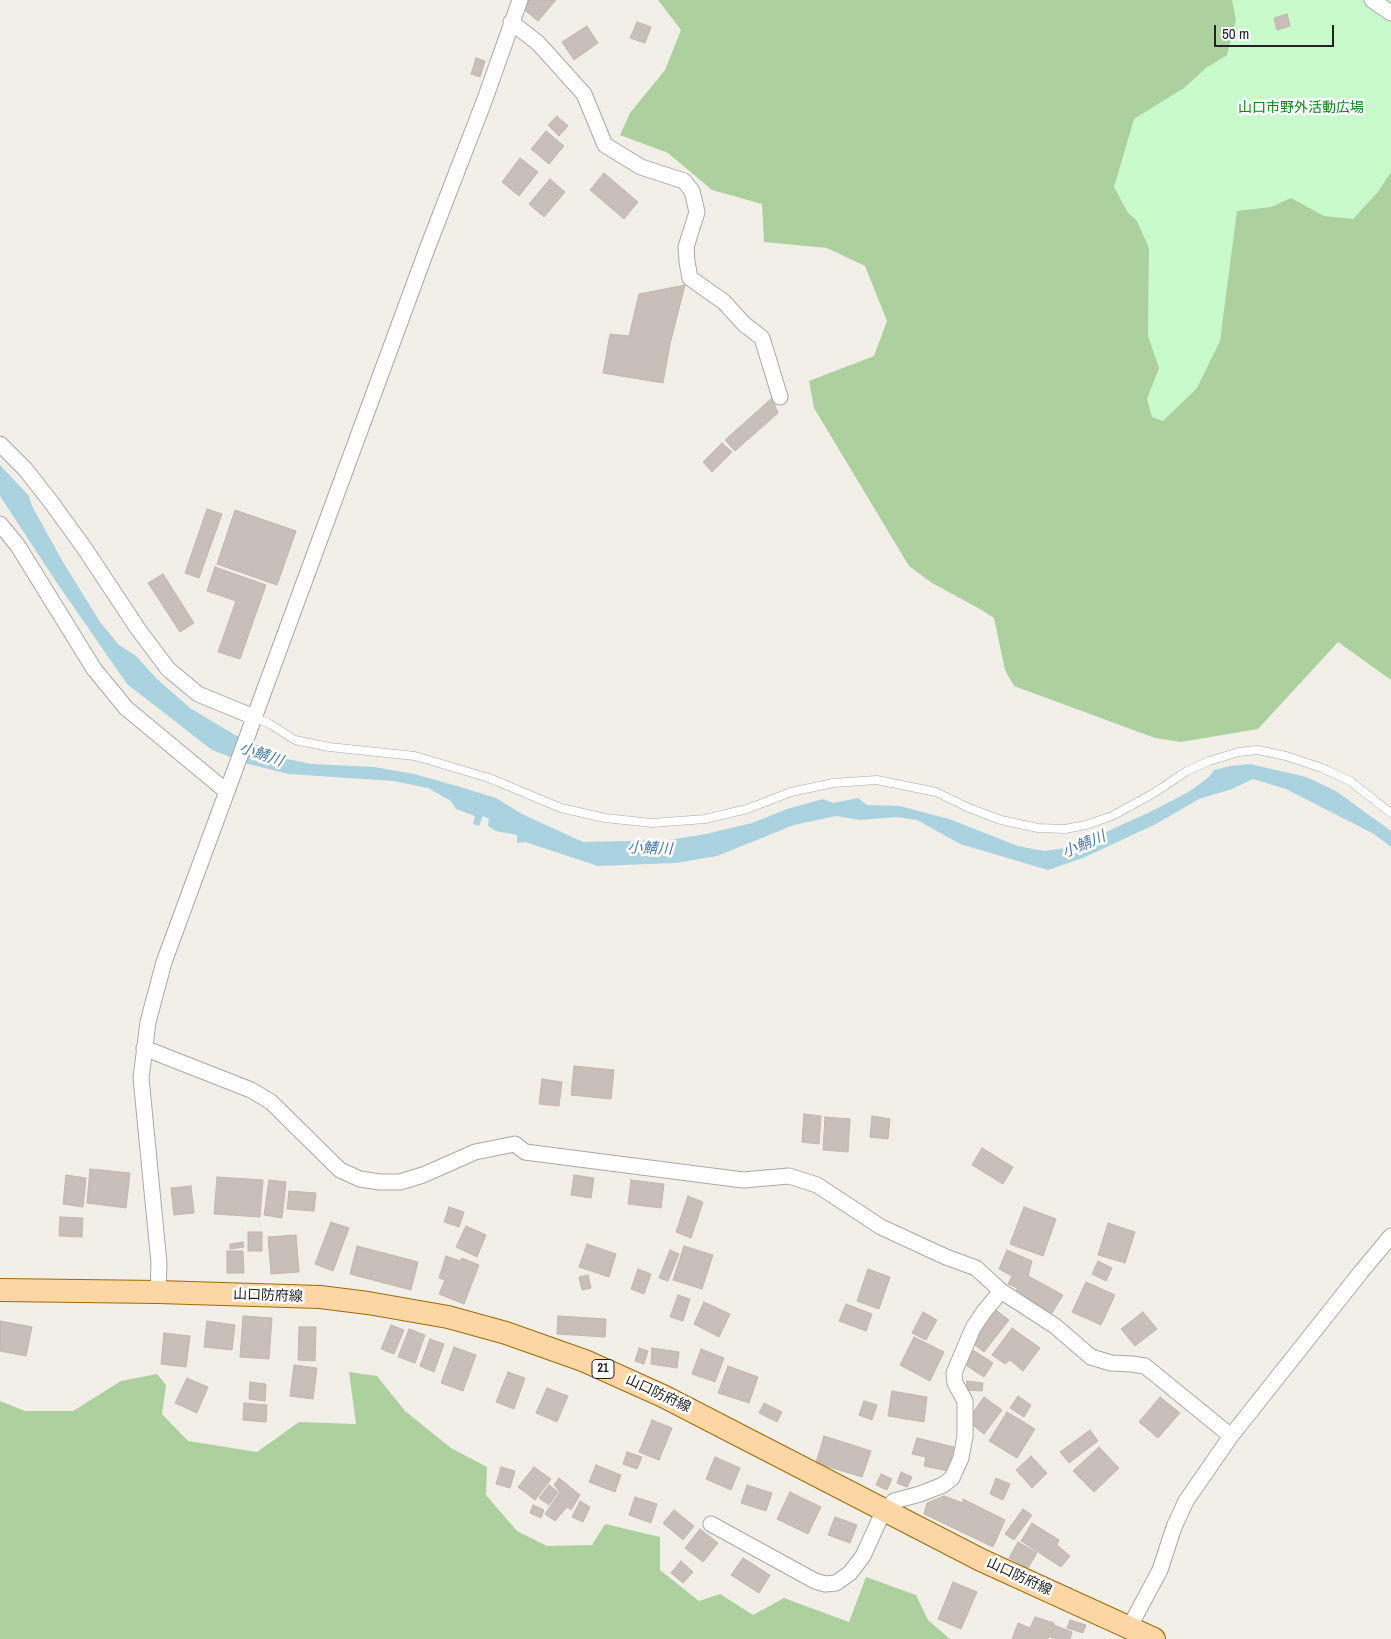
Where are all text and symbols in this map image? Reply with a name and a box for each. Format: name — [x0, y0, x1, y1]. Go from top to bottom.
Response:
scale bar — [1216, 15, 1336, 47]
text: 50 m — [1222, 23, 1249, 44]
park label: 山口市野外活動広場 — [1238, 100, 1364, 116]
water label: 小鯖川 — [237, 739, 285, 771]
water label: 小鯖川 — [1060, 828, 1108, 862]
water label: 小鯖川 — [627, 839, 673, 859]
street label: 山口防府線 — [233, 1286, 303, 1306]
road number: 21 — [592, 1360, 614, 1378]
street label: 山口防府線 — [623, 1372, 693, 1416]
street label: 山口防府線 — [984, 1555, 1054, 1599]

